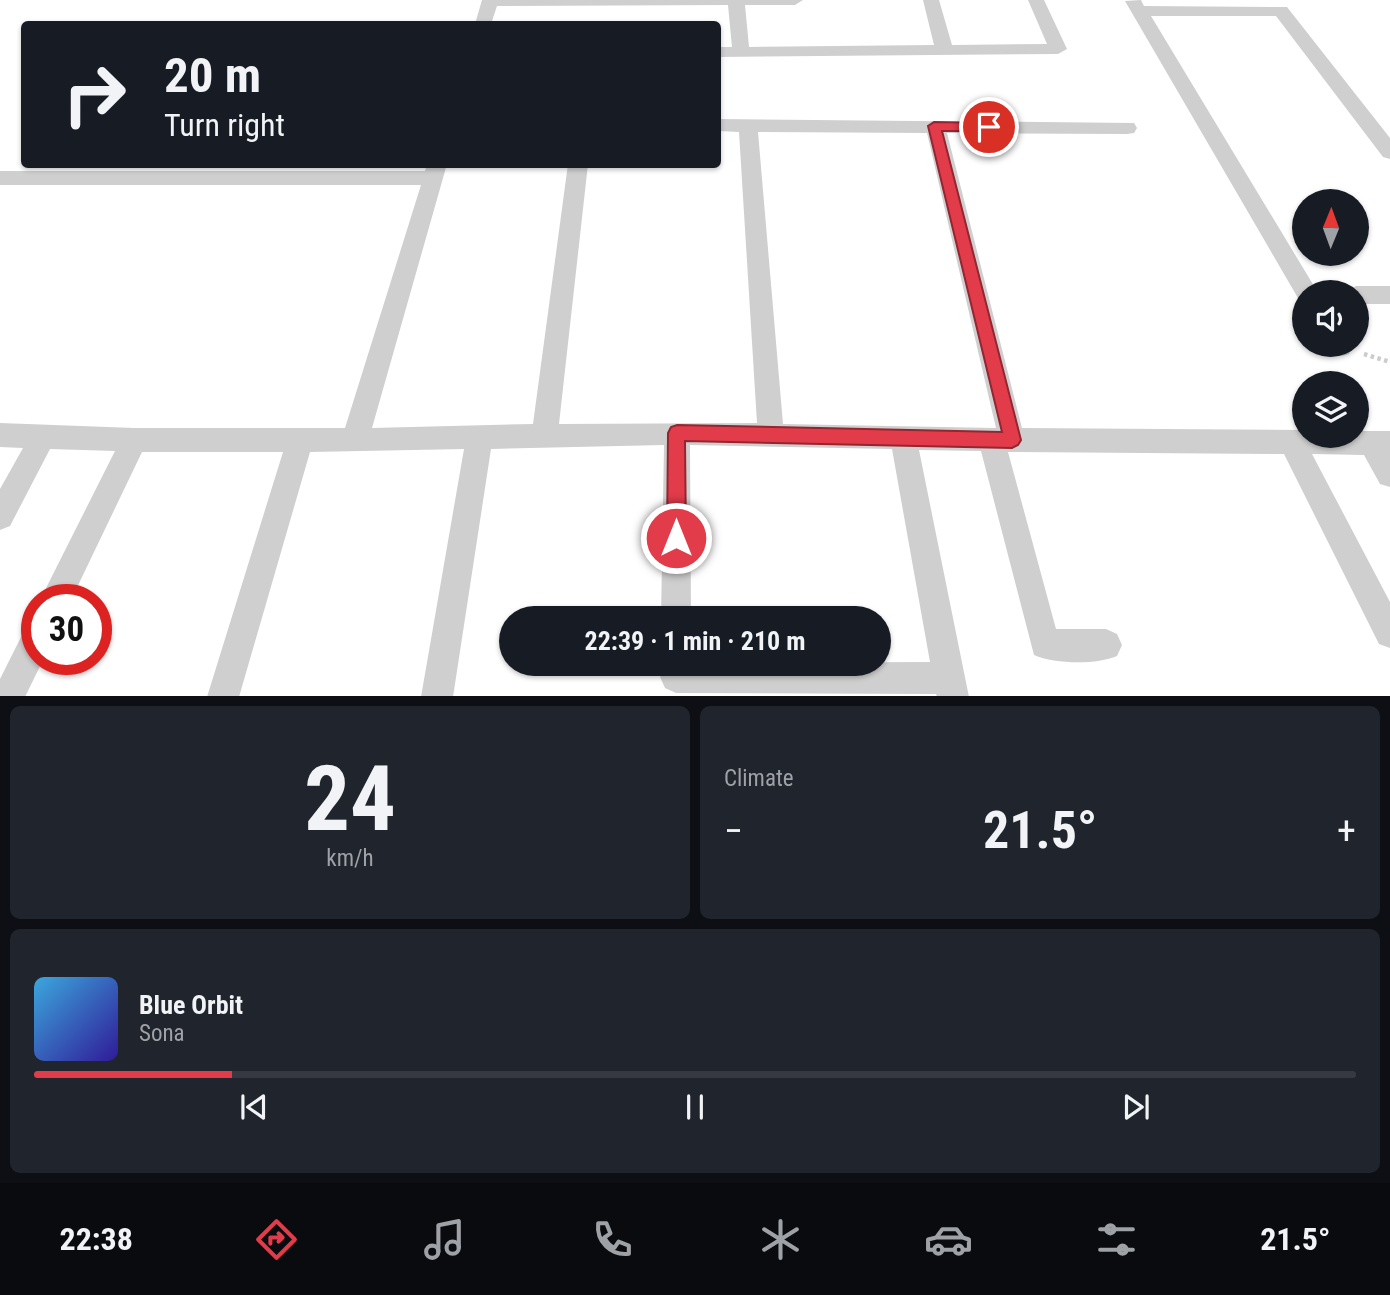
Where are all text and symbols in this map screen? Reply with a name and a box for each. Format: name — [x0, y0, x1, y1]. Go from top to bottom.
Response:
text: 20 m — [164, 47, 261, 104]
icon: right — [49, 49, 140, 140]
pin — [959, 97, 1019, 157]
text: Turn right — [164, 106, 285, 144]
icon: arrive — [970, 108, 1008, 146]
north arrow — [1292, 189, 1368, 266]
map controls — [1292, 189, 1369, 448]
button: sound — [1292, 280, 1369, 357]
button: layers — [1292, 371, 1369, 448]
position arrow — [639, 501, 713, 575]
speed limit sign: 30 — [21, 584, 112, 675]
text: 22:39 · 1 min · 210 m — [585, 626, 805, 656]
text: 24 — [304, 746, 396, 852]
text: Climate — [724, 765, 794, 792]
text: 21.5° — [983, 800, 1097, 861]
text: − — [724, 809, 743, 853]
text: + — [1337, 809, 1356, 853]
text: km/h — [326, 845, 374, 872]
text: Blue Orbit — [139, 990, 243, 1020]
text: Sona — [139, 1020, 185, 1047]
icon: previous — [235, 1088, 273, 1126]
icon: pause — [676, 1088, 714, 1126]
icon: next — [1117, 1088, 1155, 1126]
icon: directions — [252, 1215, 301, 1264]
icon: music — [420, 1215, 469, 1264]
icon: phone — [588, 1215, 637, 1264]
icon: climate — [756, 1215, 805, 1264]
icon: car — [924, 1215, 973, 1264]
icon: filters — [1092, 1215, 1141, 1264]
text: 22:38 — [60, 1220, 133, 1258]
text: 21.5° — [1260, 1220, 1330, 1258]

